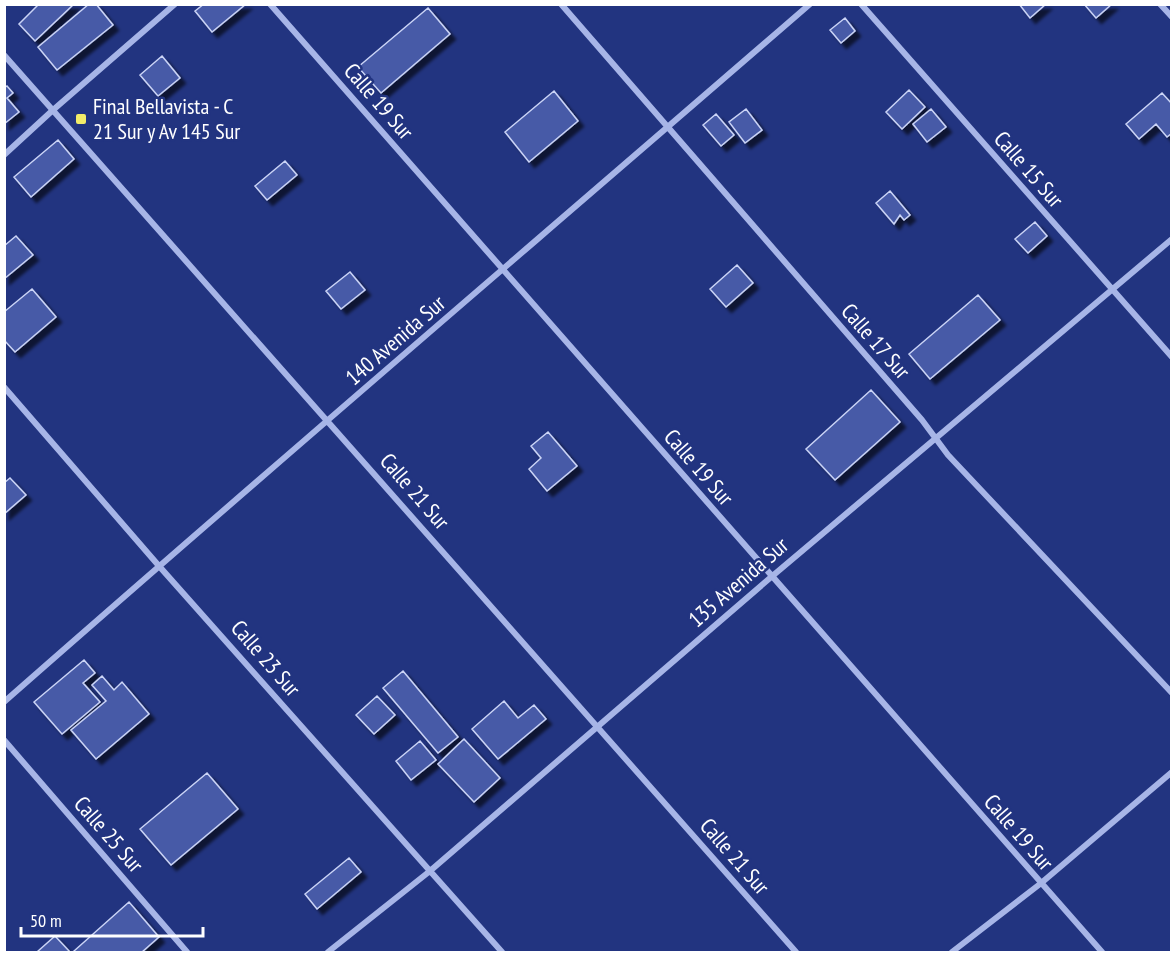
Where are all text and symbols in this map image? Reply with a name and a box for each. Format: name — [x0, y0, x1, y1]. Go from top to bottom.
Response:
street label: Calle 19 Sur — [338, 57, 420, 145]
place label: Final Bellavista - C 21 Sur y Av 145 Sur — [93, 92, 240, 145]
marker: Final Bellavista - C 21 Sur y Av 145 Sur — [74, 112, 88, 126]
street label: Calle 15 Sur — [988, 125, 1070, 213]
street label: 140 Avenida Sur — [339, 289, 451, 391]
street label: Calle 17 Sur — [836, 297, 916, 385]
street label: Calle 19 Sur — [658, 423, 740, 511]
street label: Calle 21 Sur — [374, 447, 456, 535]
street label: 135 Avenida Sur — [682, 531, 794, 633]
street label: Calle 23 Sur — [225, 614, 307, 702]
street label: Calle 19 Sur — [978, 788, 1060, 876]
street label: Calle 25 Sur — [68, 790, 150, 878]
street label: Calle 21 Sur — [694, 812, 776, 900]
scale bar — [21, 900, 202, 938]
text: 50 m — [30, 909, 62, 932]

